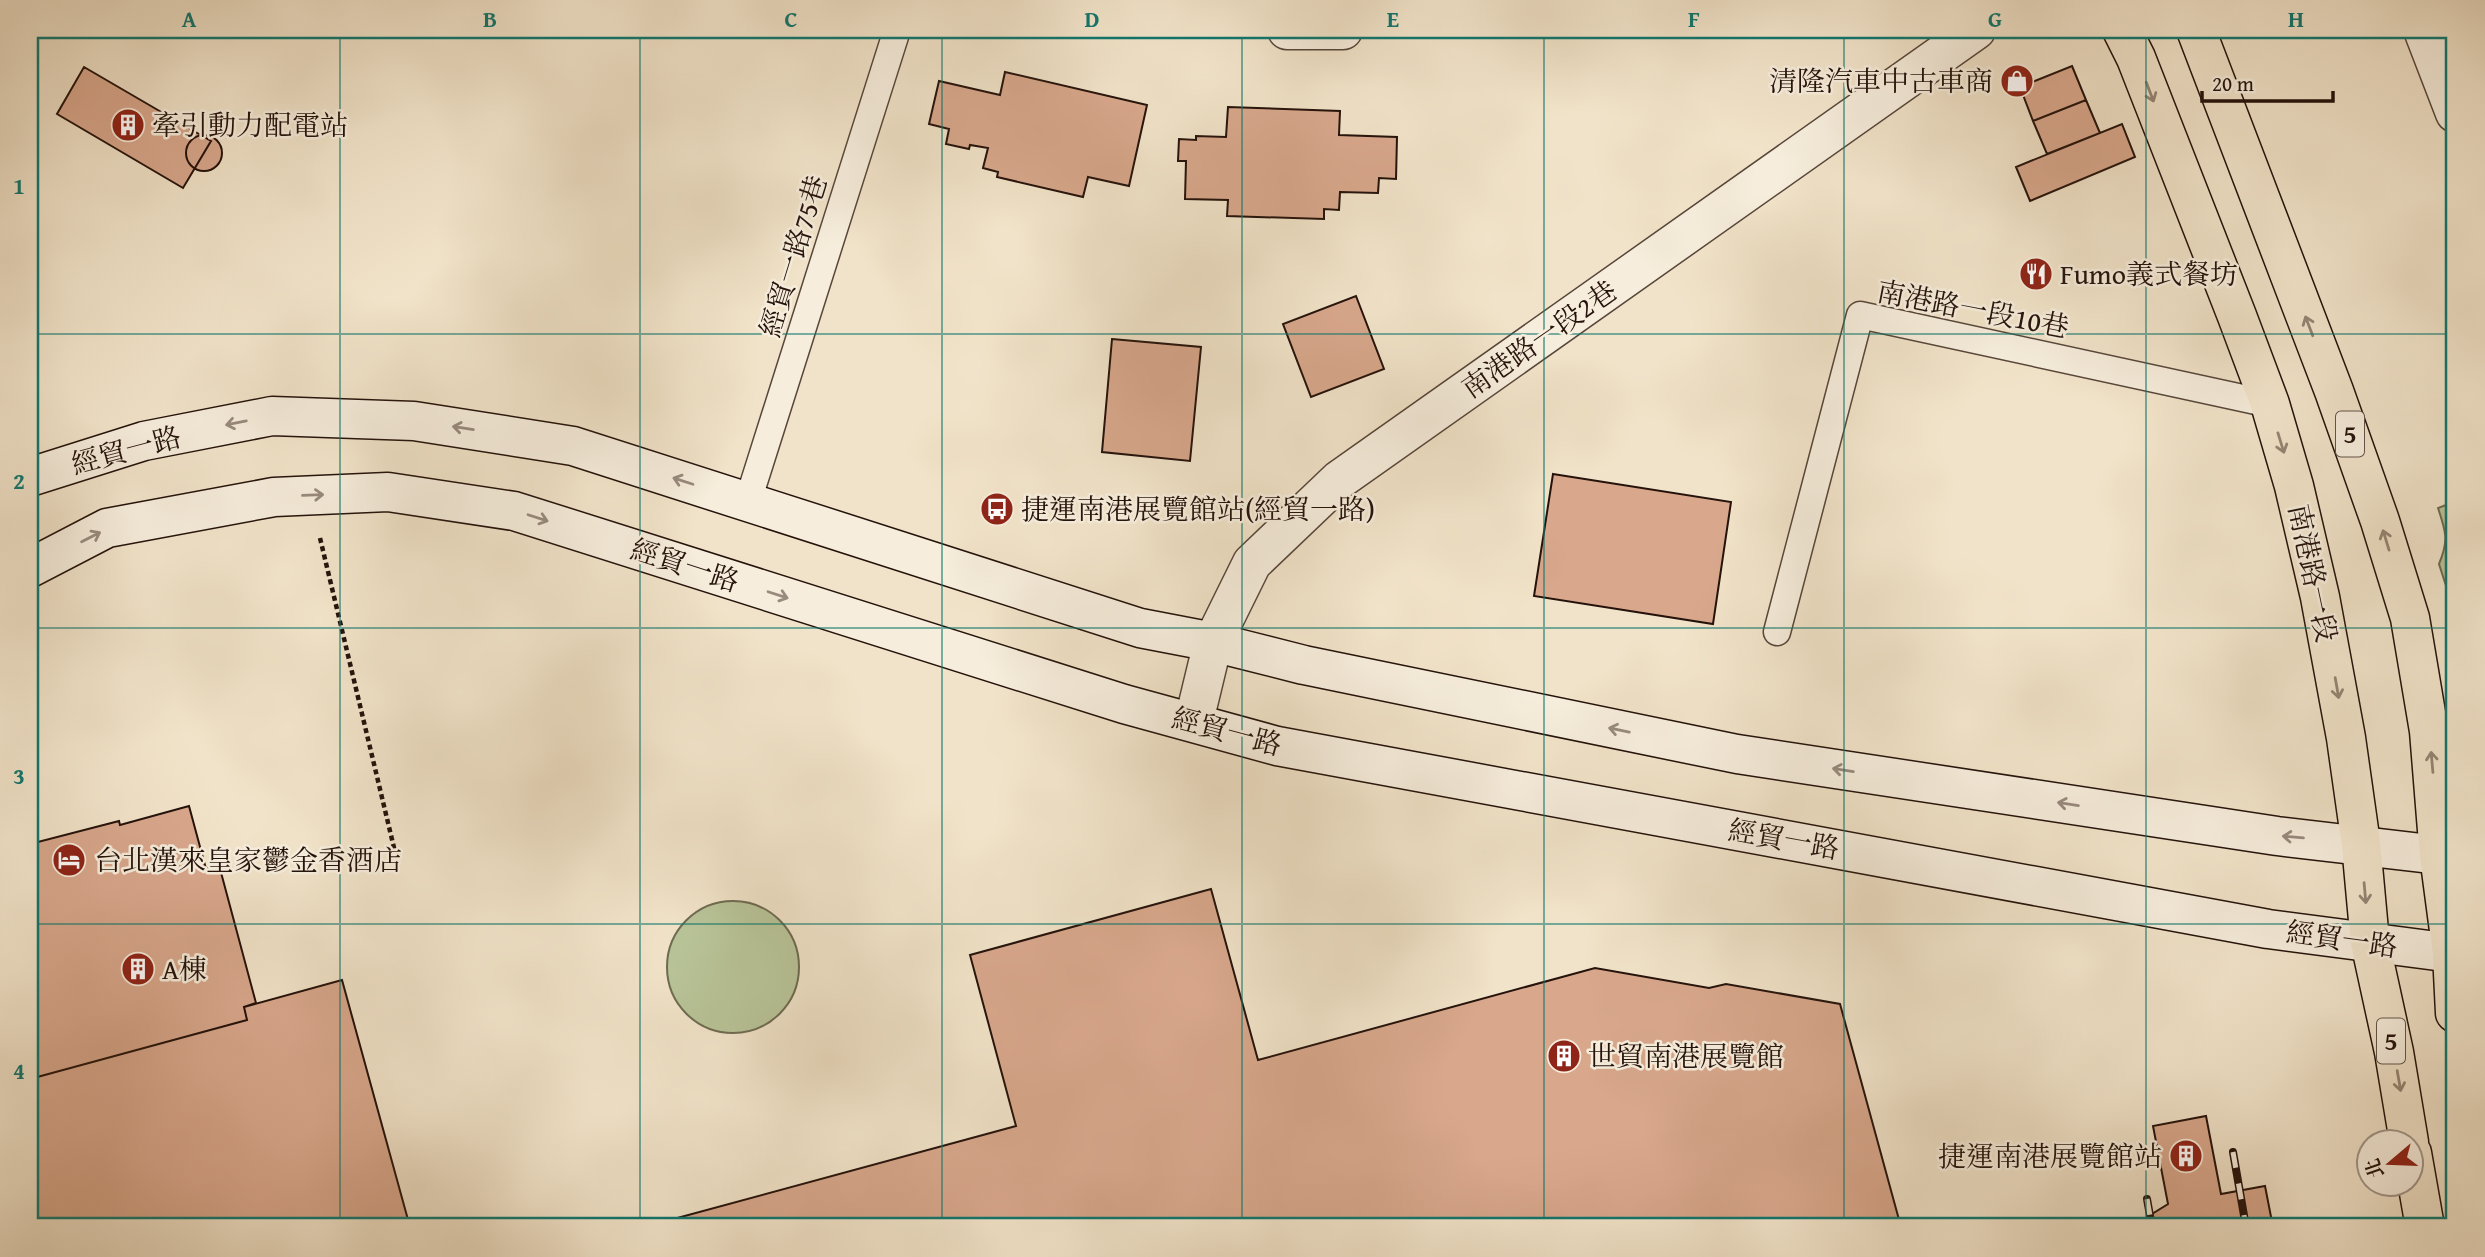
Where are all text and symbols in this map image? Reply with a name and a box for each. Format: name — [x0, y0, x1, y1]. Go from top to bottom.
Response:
text: A — [182, 2, 197, 35]
text: B — [483, 2, 497, 35]
text: C — [784, 2, 798, 35]
text: D — [1085, 2, 1100, 35]
text: E — [1387, 2, 1399, 35]
text: F — [1688, 2, 1700, 35]
text: G — [1988, 2, 2002, 35]
text: H — [2288, 2, 2304, 35]
place label: 清隆汽車中古車商 — [1769, 60, 1993, 101]
scale bar — [2202, 60, 2333, 104]
shop icon: 清隆汽車中古車商 — [1998, 62, 2036, 100]
text: 20 m — [2212, 68, 2254, 99]
one-way arrow — [2144, 81, 2157, 102]
place label: 牽引動力配電站 — [152, 104, 348, 145]
building icon: 牽引動力配電站 — [109, 106, 147, 144]
text: 1 — [13, 169, 25, 202]
street label: 經貿一路75巷 — [749, 170, 837, 342]
place label: Fumo義式餐坊 — [2060, 253, 2238, 294]
restaurant icon: Fumo義式餐坊 — [2017, 255, 2055, 293]
street label: 南港路一段2巷 — [1453, 270, 1625, 407]
street label: 南港路一段10巷 — [1873, 270, 2073, 347]
one-way arrow — [2302, 316, 2315, 337]
road number: 5 — [2336, 412, 2364, 456]
street label: 經貿一路 — [66, 415, 185, 484]
one-way arrow — [225, 417, 248, 430]
one-way arrow — [452, 421, 474, 434]
one-way arrow — [2275, 431, 2288, 453]
text: 2 — [13, 464, 25, 497]
one-way arrow — [673, 474, 695, 486]
place label: 捷運南港展覽館站(經貿一路) — [1021, 488, 1375, 529]
one-way arrow — [301, 489, 324, 502]
bus stop icon: 捷運南港展覽館站(經貿一路) — [978, 490, 1016, 528]
street label: 南港路一段 — [2279, 500, 2348, 646]
one-way arrow — [527, 513, 549, 526]
street label: 經貿一路 — [626, 528, 745, 601]
one-way arrow — [80, 529, 101, 543]
one-way arrow — [2379, 530, 2391, 552]
one-way arrow — [767, 589, 789, 602]
one-way arrow — [2331, 676, 2344, 699]
street label: 經貿一路 — [1168, 696, 1287, 765]
one-way arrow — [1608, 722, 1631, 736]
one-way arrow — [2425, 752, 2438, 774]
text: 3 — [13, 759, 25, 792]
one-way arrow — [1832, 763, 1855, 776]
one-way arrow — [2057, 797, 2079, 810]
street label: 經貿一路 — [1725, 809, 1843, 868]
one-way arrow — [2282, 831, 2304, 844]
place label: 台北漢來皇家鬱金香酒店 — [94, 839, 402, 880]
hotel icon: 台北漢來皇家鬱金香酒店 — [50, 841, 88, 879]
one-way arrow — [2359, 881, 2372, 904]
street label: 經貿一路 — [2284, 910, 2400, 967]
place label: A棟 — [162, 948, 207, 989]
building icon: A棟 — [119, 950, 157, 988]
road number: 5 — [2377, 1018, 2405, 1064]
place label: 世貿南港展覽館 — [1588, 1035, 1784, 1076]
building icon: 世貿南港展覽館 — [1545, 1037, 1583, 1075]
text: 4 — [13, 1054, 25, 1087]
one-way arrow — [2393, 1069, 2406, 1092]
north arrow — [2356, 1128, 2426, 1198]
place label: 捷運南港展覽館站 — [1938, 1135, 2162, 1176]
building icon: 捷運南港展覽館站 — [2167, 1137, 2205, 1175]
text: 北 — [2358, 1155, 2390, 1182]

